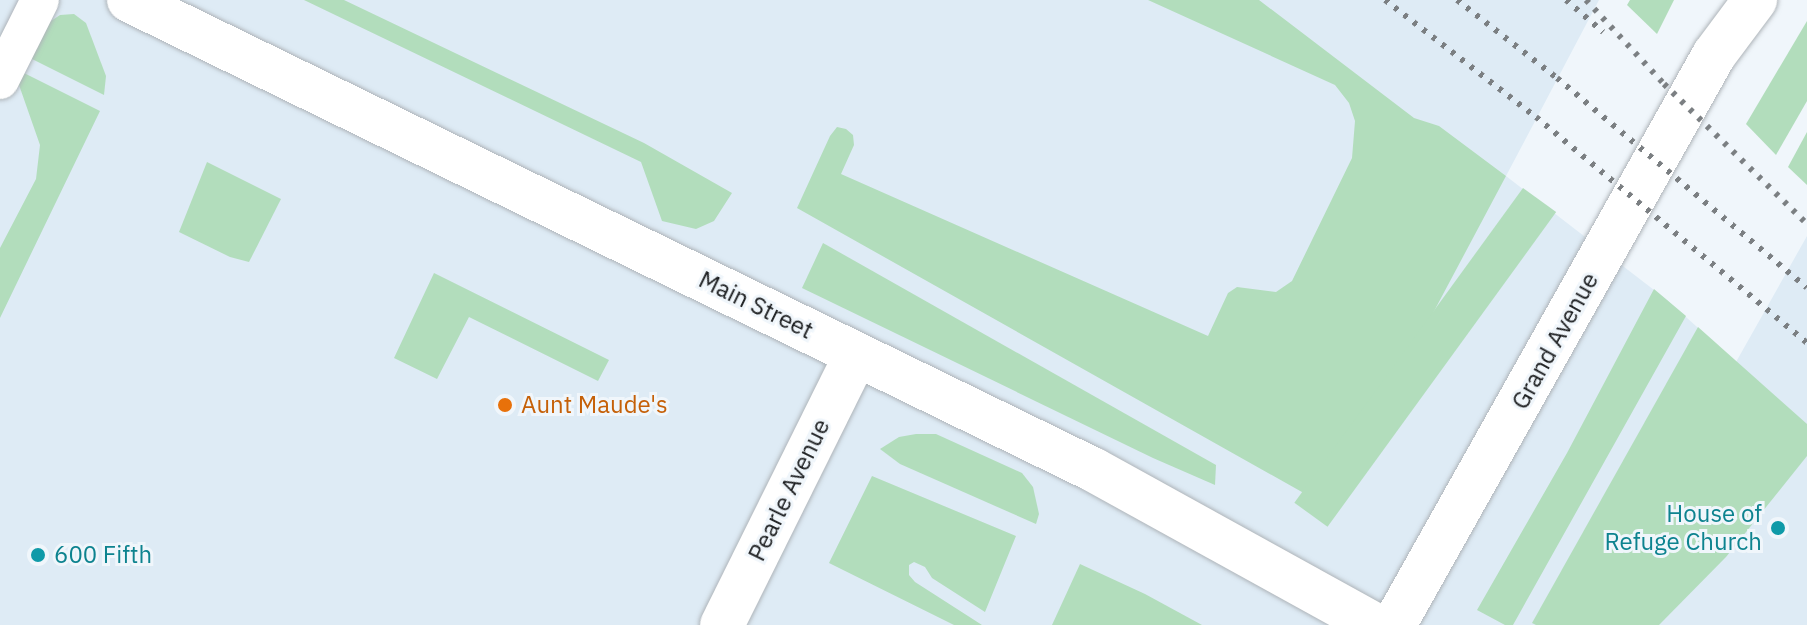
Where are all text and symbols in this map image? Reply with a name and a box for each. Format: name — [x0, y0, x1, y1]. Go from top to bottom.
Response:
street label: Main Street — [694, 265, 818, 345]
street label: Grand Avenue — [1506, 268, 1604, 414]
place label: Aunt Maude's — [521, 391, 668, 419]
marker: Aunt Maude's — [496, 396, 514, 414]
street label: Pearle Avenue — [742, 414, 836, 566]
place label: House of Refuge Church — [1604, 500, 1762, 556]
marker: House of Refuge Church — [1769, 519, 1787, 537]
place label: 600 Fifth — [54, 541, 152, 569]
marker: 600 Fifth — [29, 546, 47, 564]

